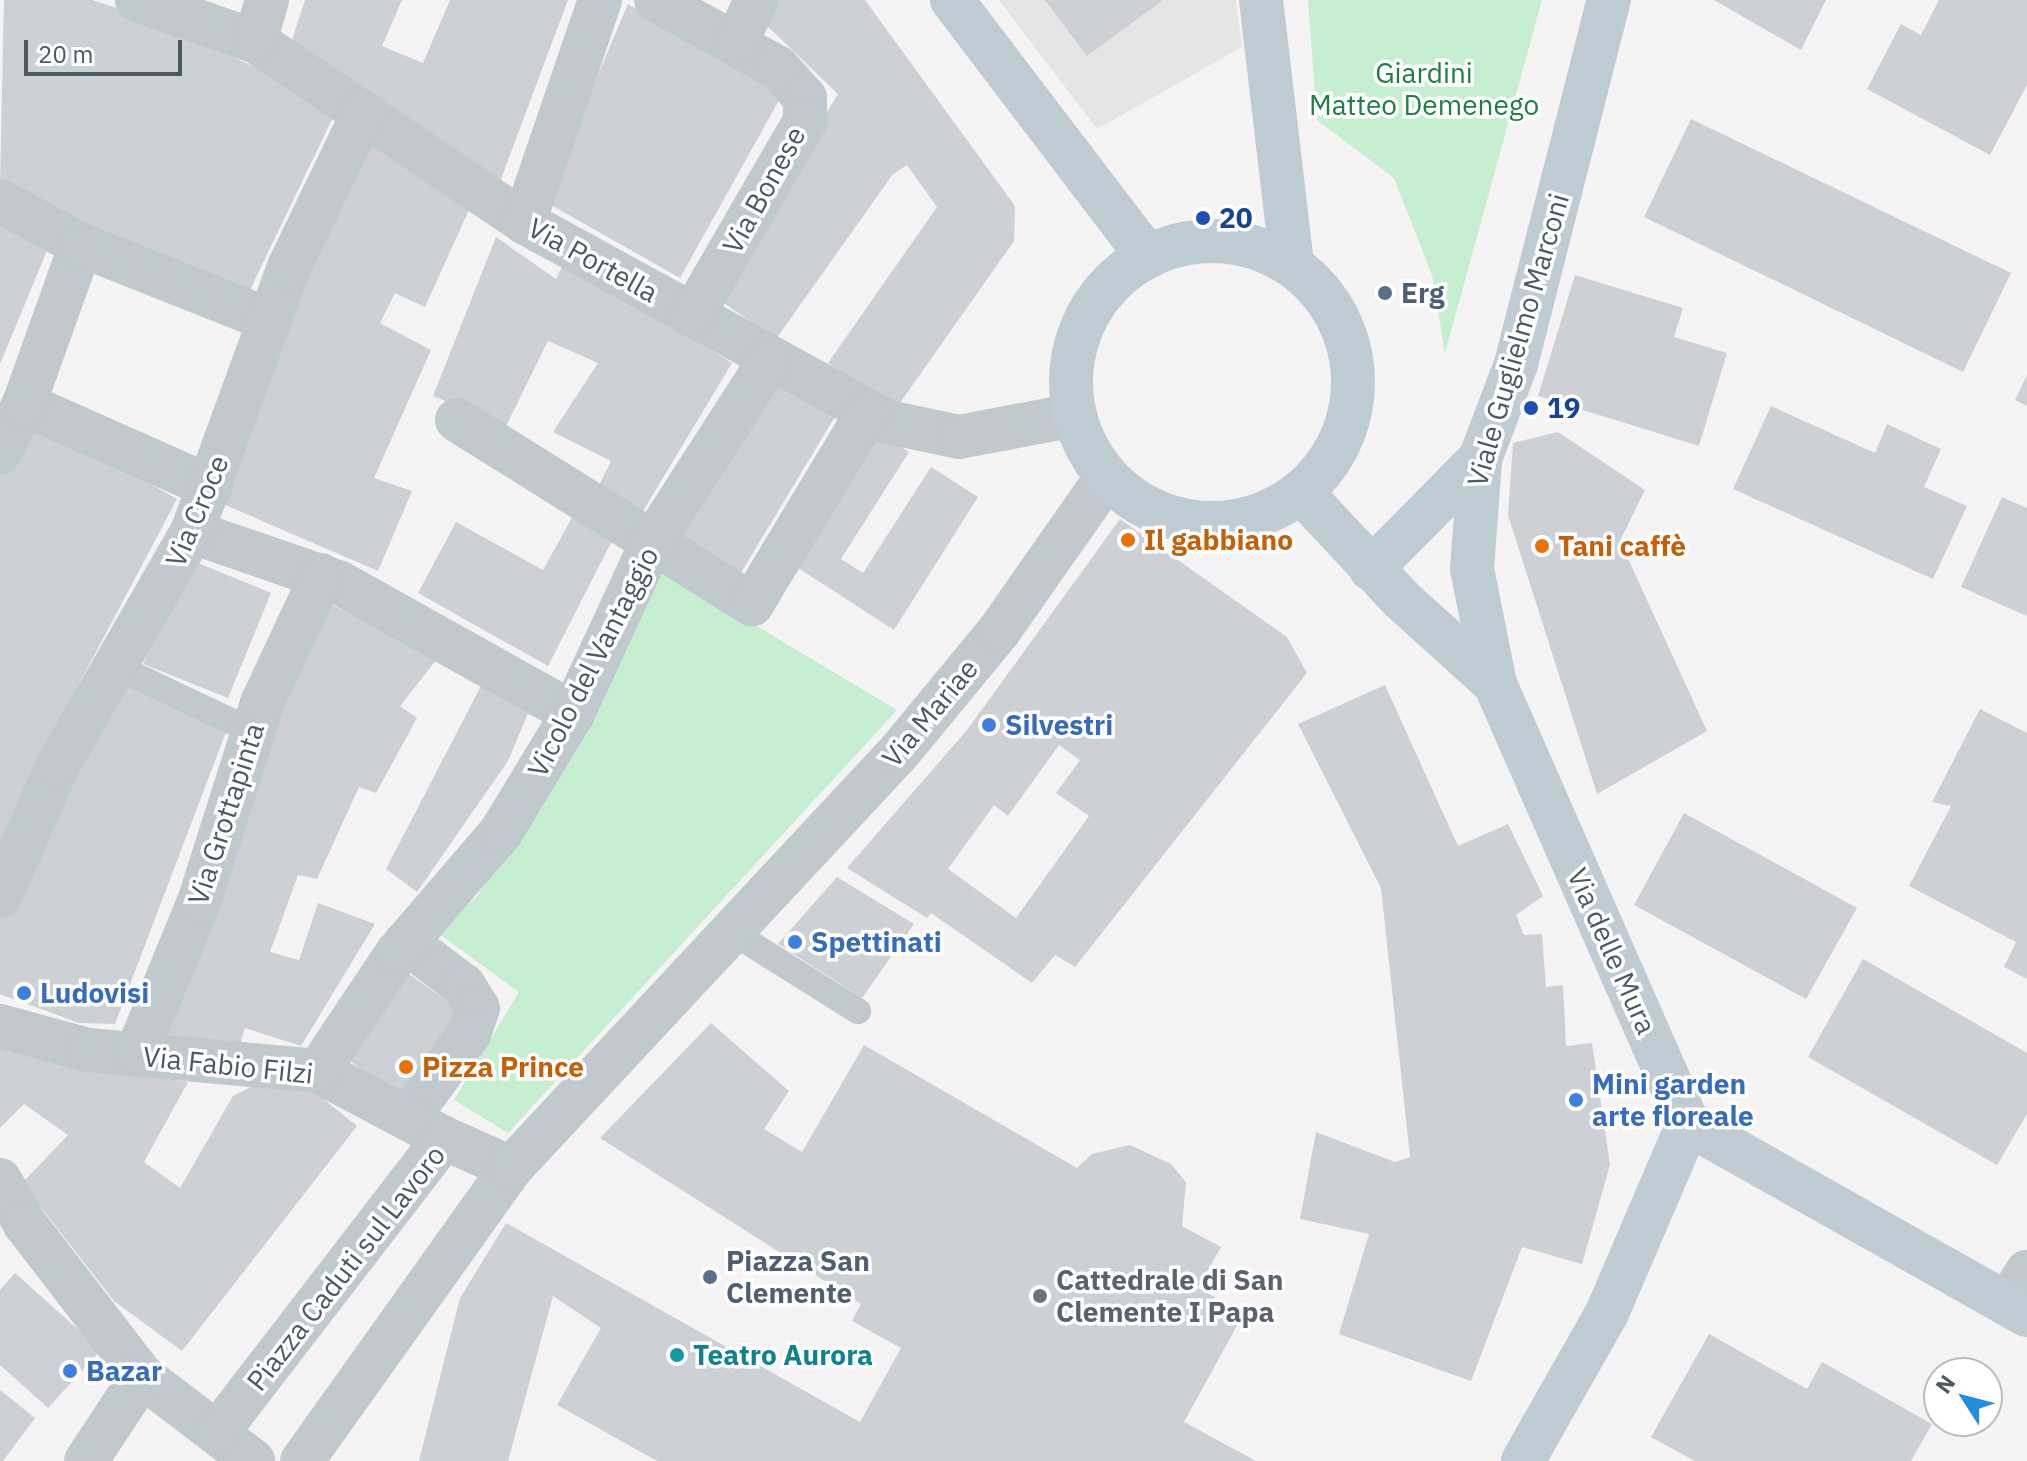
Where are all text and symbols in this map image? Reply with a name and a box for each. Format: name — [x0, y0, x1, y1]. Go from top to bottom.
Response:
scale bar — [28, 24, 186, 74]
text: 20 m — [38, 38, 93, 70]
park label: Giardini Matteo Demenego — [1309, 56, 1539, 122]
street label: Via Bonese — [715, 121, 813, 259]
street label: Viale Guglielmo Marconi — [1460, 190, 1576, 490]
place label: 20 — [1219, 201, 1253, 235]
marker: 20 — [1194, 209, 1212, 227]
street label: Via Portella — [522, 211, 664, 309]
place label: Erg — [1401, 276, 1444, 310]
marker: Erg — [1376, 284, 1394, 302]
place label: 19 — [1547, 391, 1581, 425]
marker: 19 — [1522, 399, 1540, 417]
street label: Via Croce — [158, 450, 236, 572]
place label: Il gabbiano — [1144, 523, 1293, 557]
place label: Tani caffè — [1558, 529, 1686, 563]
marker: Il gabbiano — [1119, 531, 1137, 549]
marker: Tani caffè — [1533, 537, 1551, 555]
street label: Vicolo del Vantaggio — [520, 541, 666, 783]
street label: Via Mariae — [875, 652, 985, 774]
place label: Silvestri — [1005, 708, 1113, 742]
marker: Silvestri — [980, 716, 998, 734]
street label: Via Grottapinta — [181, 719, 271, 909]
street label: Via delle Mura — [1560, 863, 1664, 1039]
place label: Spettinati — [811, 925, 942, 959]
marker: Spettinati — [786, 933, 804, 951]
place label: Ludovisi — [40, 976, 149, 1010]
marker: Ludovisi — [15, 984, 33, 1002]
street label: Via Fabio Filzi — [141, 1039, 315, 1091]
place label: Pizza Prince — [422, 1050, 584, 1084]
marker: Pizza Prince — [397, 1058, 415, 1076]
place label: Mini garden arte floreale — [1592, 1067, 1754, 1133]
marker: Mini garden arte floreale — [1567, 1091, 1585, 1109]
street label: Piazza Caduti sul Lavoro — [240, 1139, 452, 1397]
place label: Piazza San Clemente — [726, 1244, 870, 1310]
place label: Cattedrale di San Clemente I Papa — [1056, 1263, 1283, 1329]
marker: Piazza San Clemente — [701, 1268, 719, 1286]
marker: Cattedrale di San Clemente I Papa — [1031, 1287, 1049, 1305]
place label: Teatro Aurora — [693, 1338, 873, 1372]
marker: Teatro Aurora — [668, 1346, 686, 1364]
place label: Bazar — [86, 1354, 162, 1388]
north arrow — [1923, 1357, 2003, 1437]
marker: Bazar — [61, 1362, 79, 1380]
text: N — [1928, 1369, 1961, 1399]

